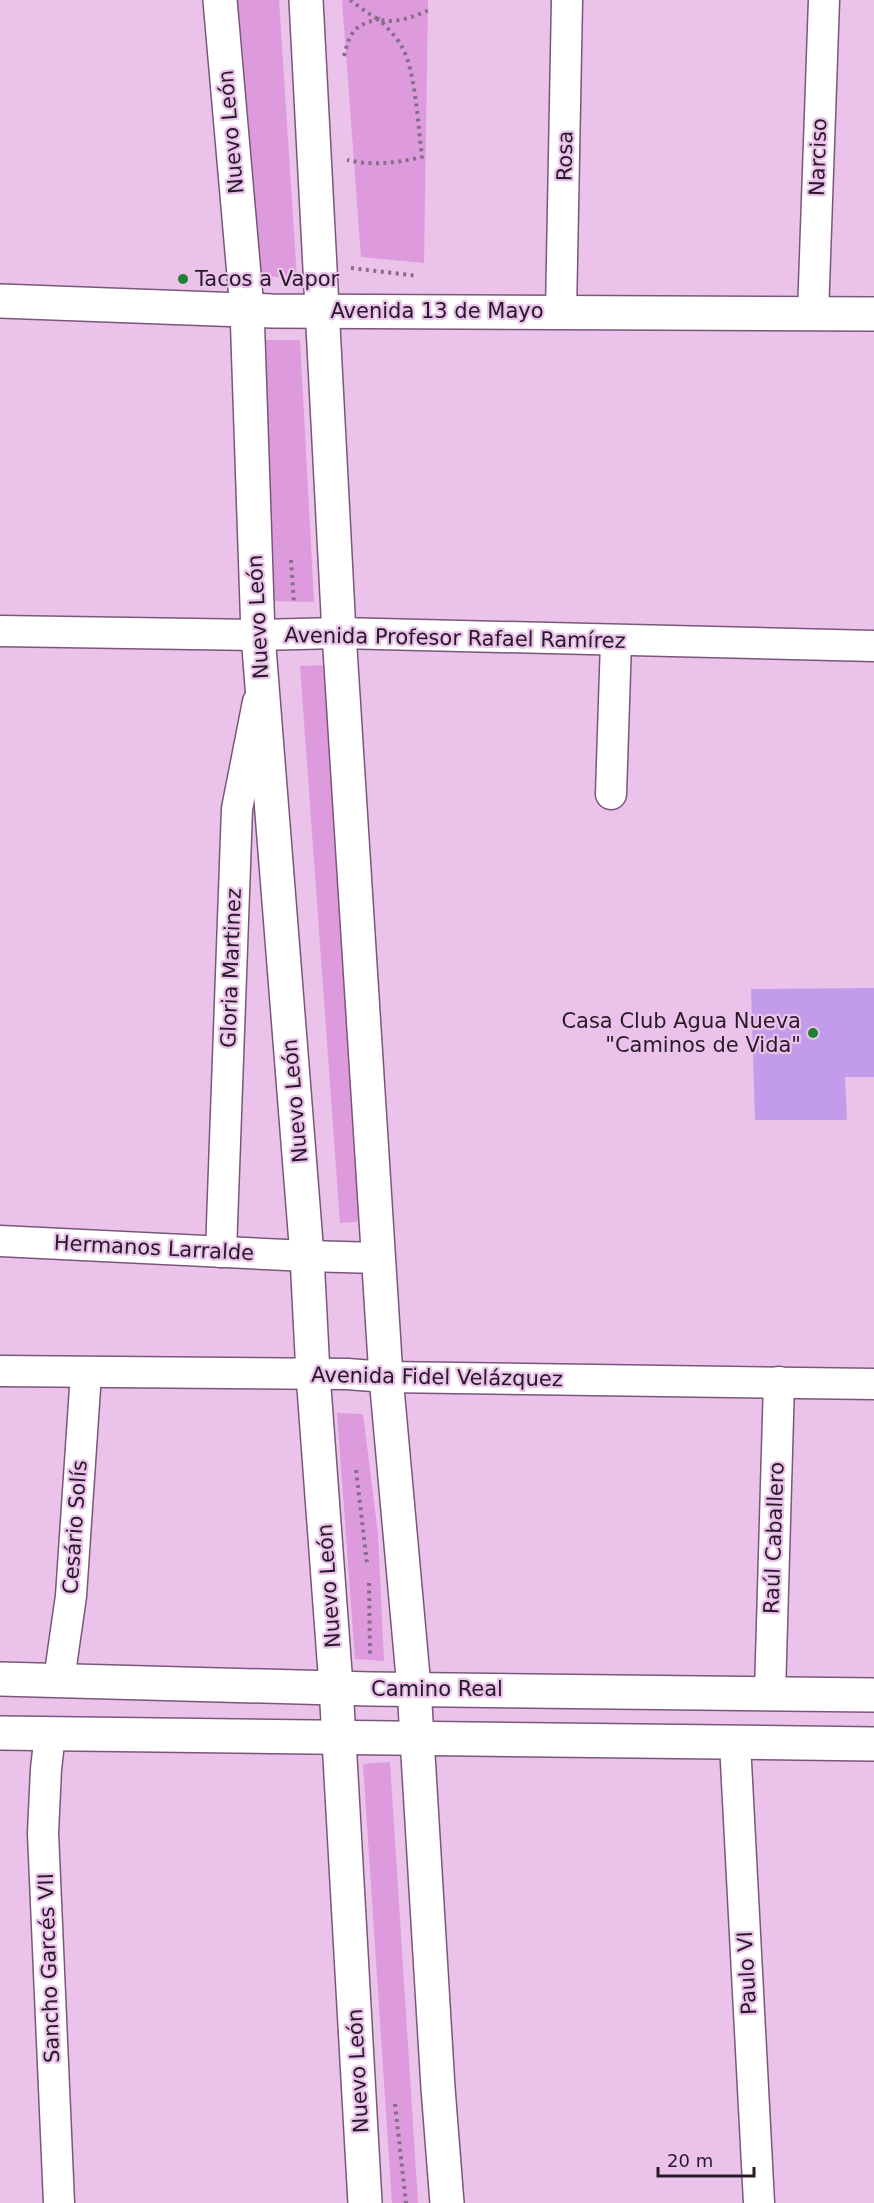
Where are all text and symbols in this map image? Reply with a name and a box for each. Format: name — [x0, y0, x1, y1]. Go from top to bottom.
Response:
street label: Nuevo León — [214, 69, 248, 195]
street label: Narciso — [805, 118, 831, 196]
street label: Rosa — [553, 131, 577, 181]
place label: Tacos a Vapor — [194, 267, 340, 291]
marker: Tacos a Vapor — [176, 272, 190, 286]
street label: Avenida 13 de Mayo — [330, 299, 544, 323]
street label: Nuevo León — [243, 554, 273, 680]
street label: Avenida Profesor Rafael Ramírez — [284, 623, 626, 653]
street label: Gloria Martinez — [216, 888, 246, 1048]
place label: Casa Club Agua Nueva "Caminos de Vida" — [561, 1009, 801, 1057]
marker: Casa Club Agua Nueva "Caminos de Vida" — [806, 1026, 820, 1040]
street label: Nuevo León — [278, 1038, 312, 1164]
street label: Hermanos Larralde — [53, 1231, 255, 1265]
street label: Avenida Fidel Velázquez — [311, 1363, 563, 1391]
street label: Cesário Solís — [58, 1459, 92, 1595]
street label: Raúl Caballero — [759, 1462, 789, 1614]
street label: Nuevo León — [313, 1523, 345, 1649]
street label: Camino Real — [371, 1677, 503, 1701]
street label: Sancho Garcés VII — [34, 1873, 64, 2063]
street label: Paulo VI — [733, 1931, 761, 2015]
street label: Nuevo León — [343, 2008, 373, 2134]
scale bar — [658, 2140, 754, 2178]
text: 20 m — [667, 2150, 713, 2171]

